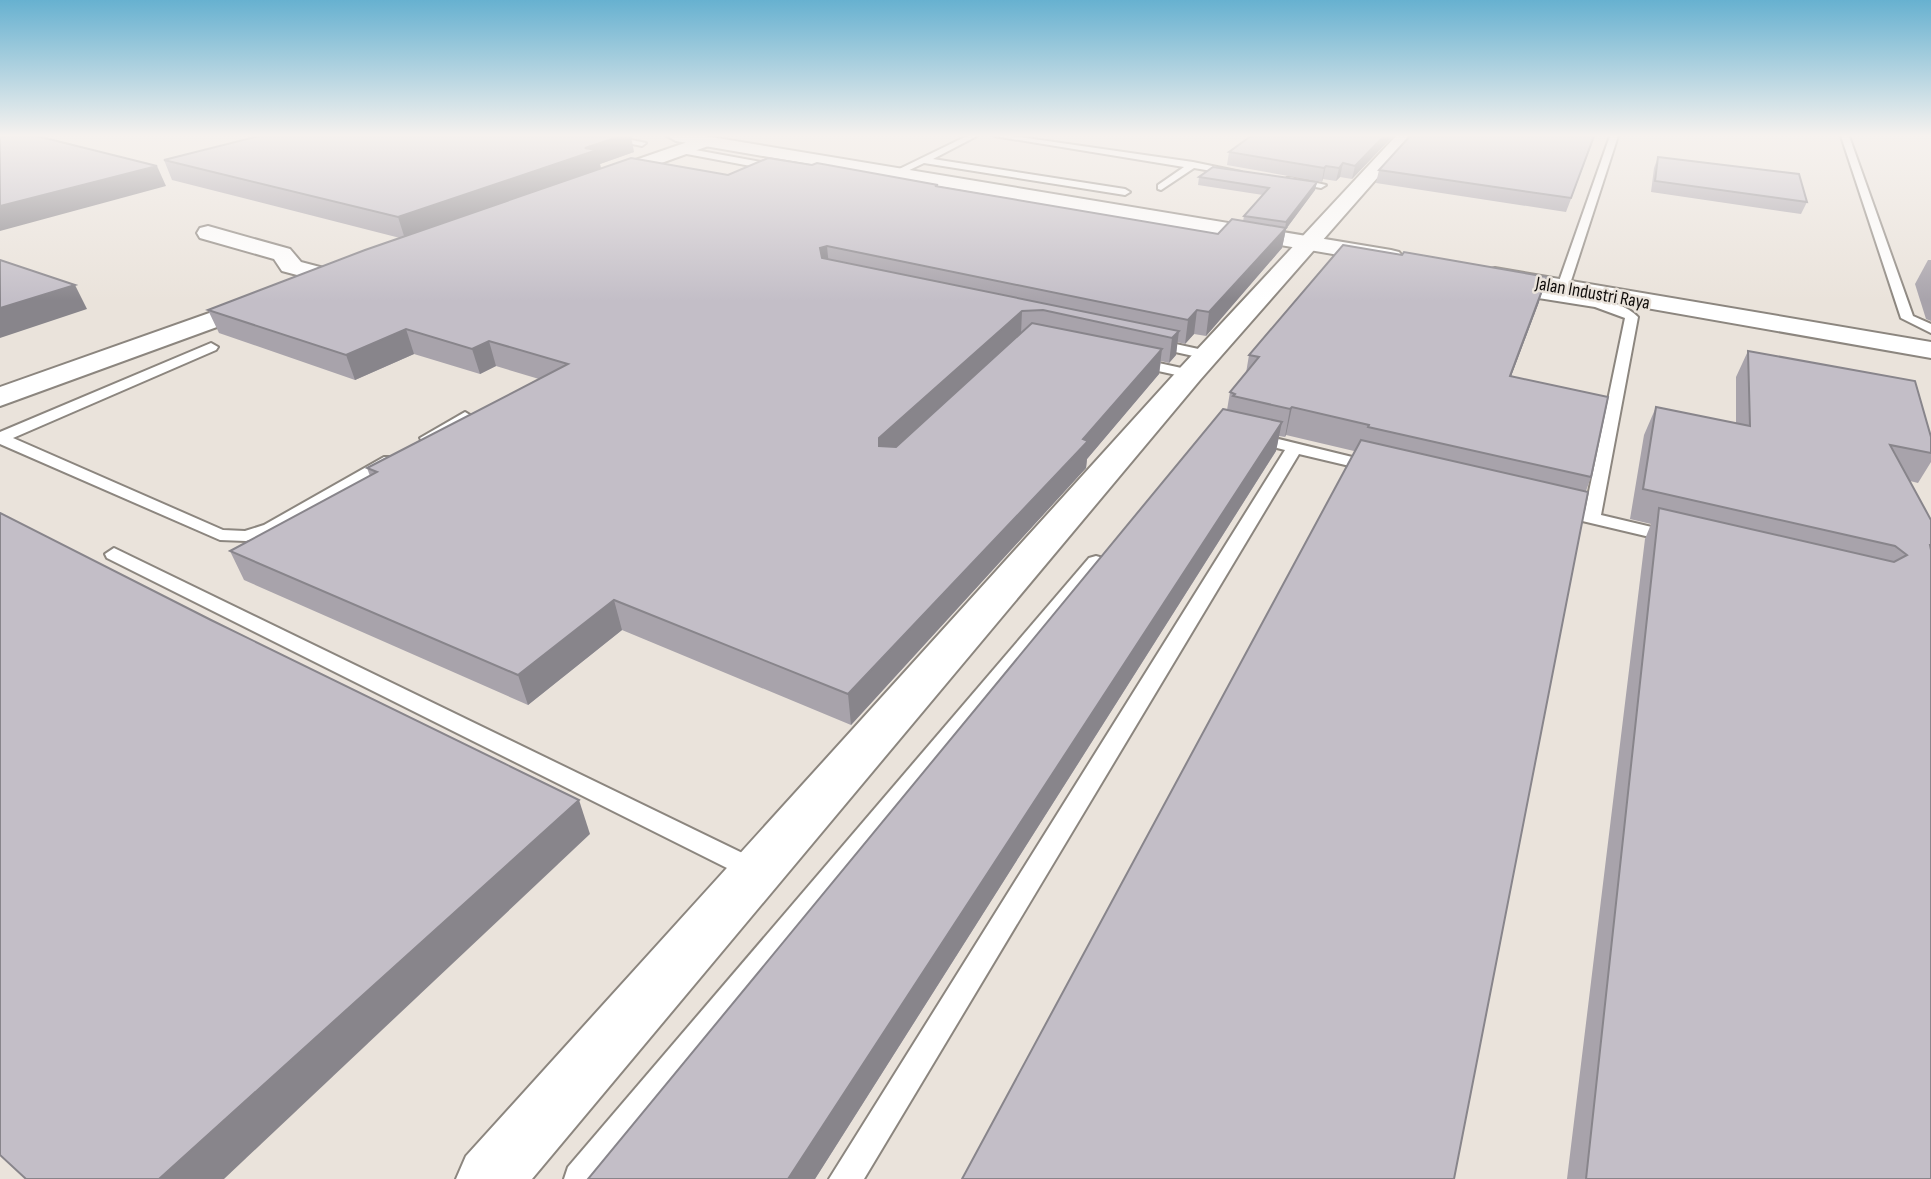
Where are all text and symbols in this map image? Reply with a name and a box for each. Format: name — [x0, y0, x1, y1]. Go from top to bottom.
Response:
street label: Jalan Industri Raya — [1533, 272, 1652, 315]

